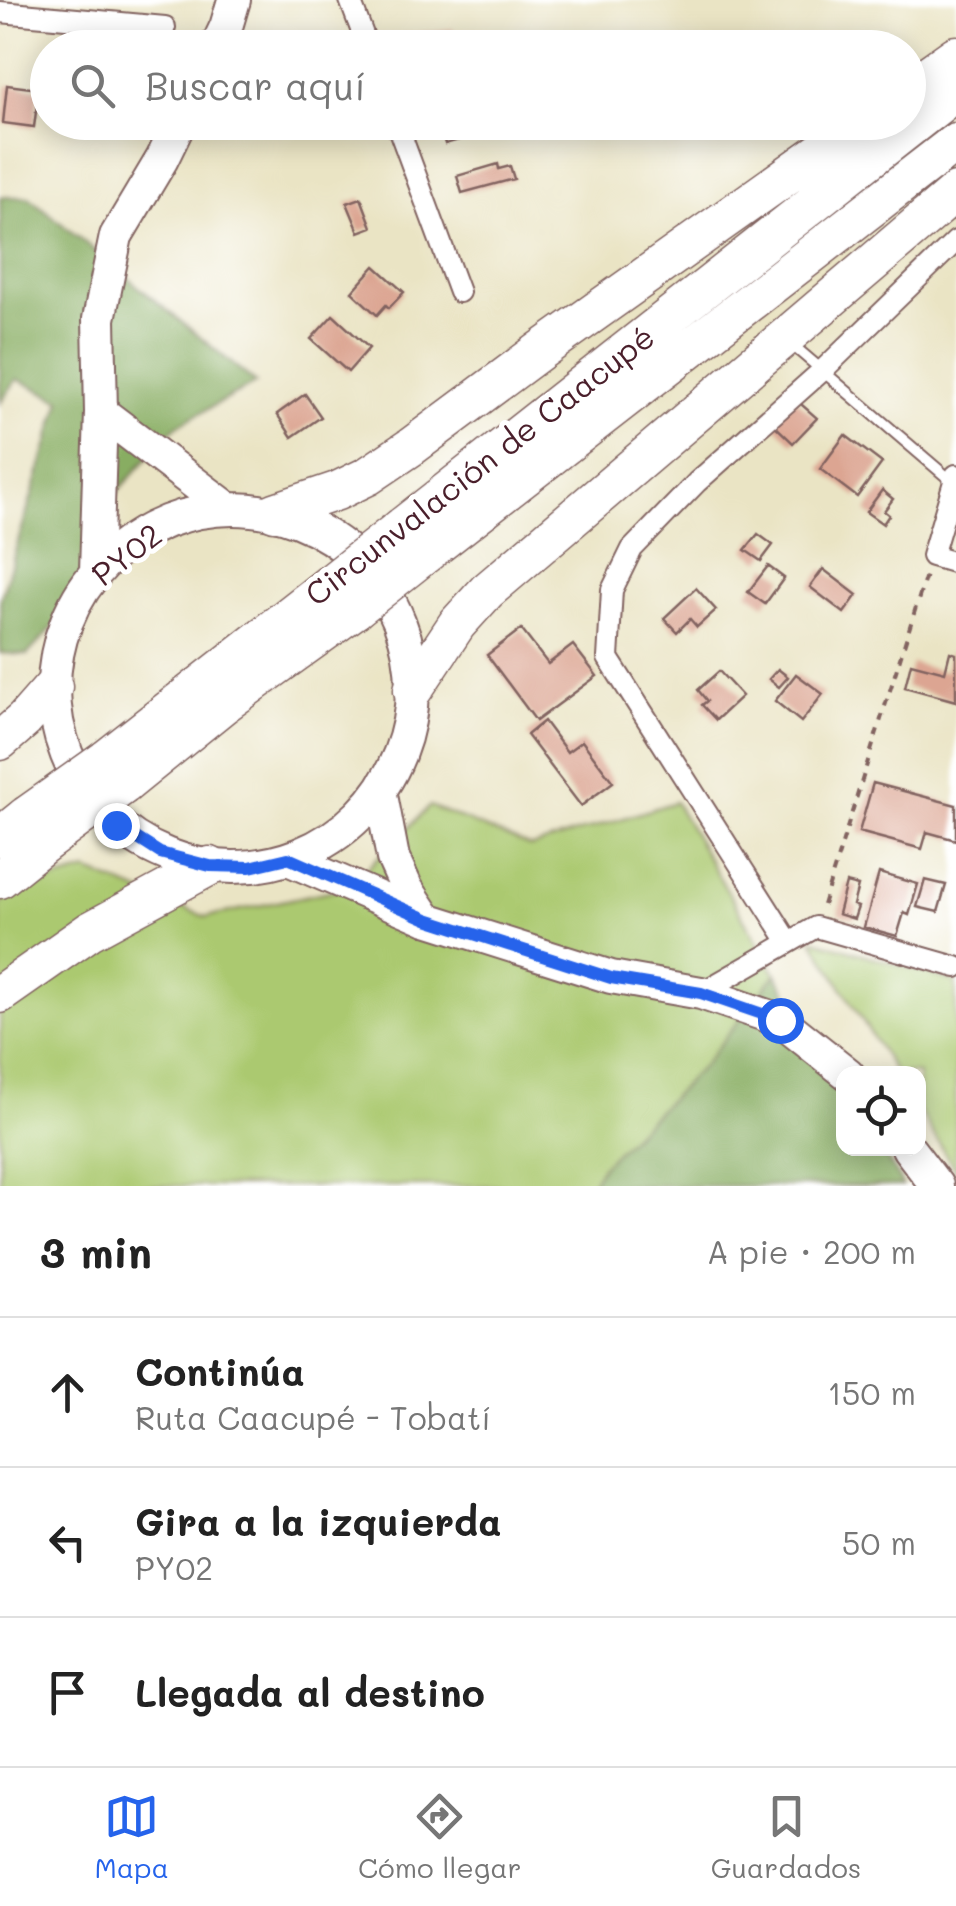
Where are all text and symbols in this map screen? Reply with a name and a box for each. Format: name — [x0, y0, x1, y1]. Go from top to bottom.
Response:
search box — [30, 30, 926, 140]
icon: search — [65, 58, 120, 113]
text: Buscar aquí — [145, 60, 366, 110]
street label: Circunvalación de Caacupé — [296, 315, 662, 614]
street label: PY02 — [82, 513, 169, 594]
route end — [94, 803, 140, 849]
route start — [758, 998, 804, 1044]
map controls — [836, 1066, 926, 1156]
button: locate — [836, 1066, 926, 1156]
text: 3 min — [40, 1224, 152, 1279]
text: A pie · 200 m — [707, 1230, 916, 1272]
text: Continúa — [135, 1346, 305, 1396]
icon: ahead — [40, 1365, 95, 1420]
text: 150 m — [828, 1371, 916, 1413]
text: Ruta Caacupé - Tobatí — [135, 1396, 491, 1438]
text: Gira a la izquierda — [135, 1496, 501, 1546]
icon: left — [40, 1515, 95, 1570]
text: 50 m — [842, 1521, 916, 1563]
text: PY02 — [135, 1546, 213, 1588]
icon: arrive — [40, 1665, 95, 1720]
text: Llegada al destino — [135, 1667, 485, 1717]
tab: Mapa — [95, 1789, 169, 1885]
tab: Cómo llegar — [358, 1789, 522, 1885]
tab: Guardados — [711, 1789, 861, 1885]

